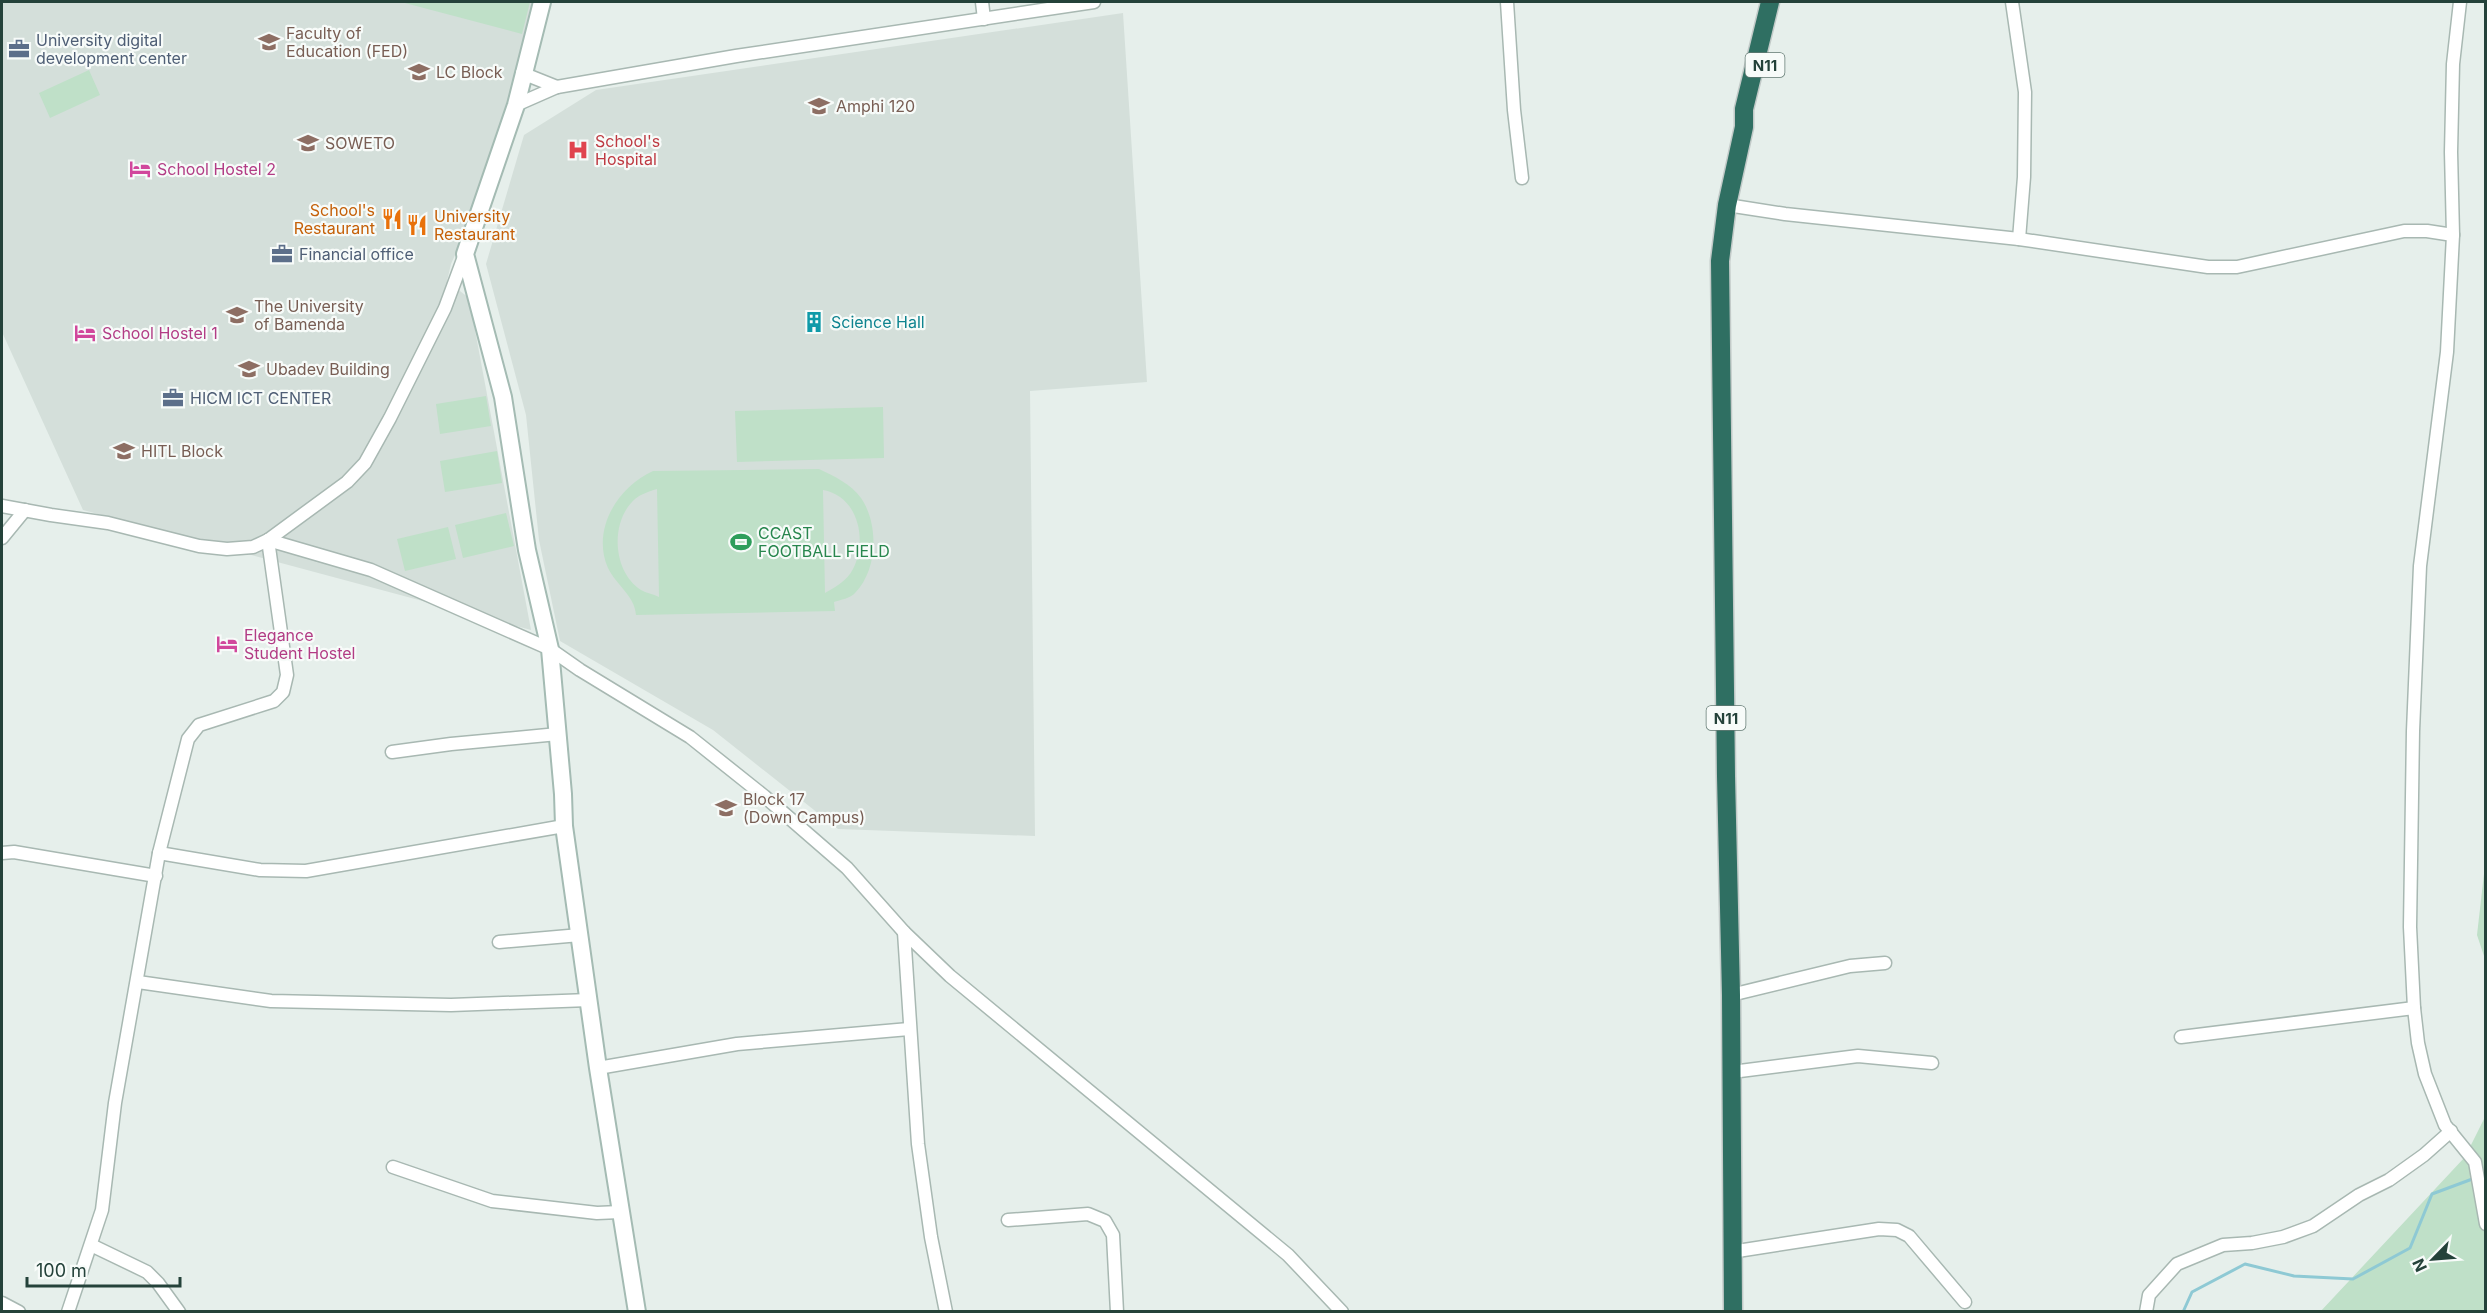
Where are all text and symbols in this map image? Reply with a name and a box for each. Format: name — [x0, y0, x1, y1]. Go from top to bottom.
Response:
place label: Faculty of Education (FED) — [286, 23, 408, 61]
place label: University digital development center — [36, 30, 187, 68]
school or university icon: Faculty of Education (FED) — [257, 30, 281, 54]
office icon: University digital development center — [7, 37, 31, 61]
road number: N11 — [1746, 53, 1784, 77]
school or university icon: LC Block — [407, 60, 431, 84]
place label: LC Block — [436, 62, 503, 82]
school or university icon: Amphi 120 — [807, 94, 831, 118]
place label: Amphi 120 — [836, 96, 915, 116]
school or university icon: SOWETO — [296, 131, 320, 155]
place label: School's Hospital — [595, 131, 660, 169]
place label: SOWETO — [325, 133, 395, 153]
hospital icon: School's Hospital — [566, 138, 590, 162]
hotel icon: School Hostel 2 — [128, 157, 152, 181]
place label: School Hostel 2 — [157, 159, 276, 179]
place label: School's Restaurant — [294, 200, 375, 238]
place label: University Restaurant — [434, 206, 515, 244]
restaurant icon: School's Restaurant — [380, 207, 404, 231]
restaurant icon: University Restaurant — [405, 213, 429, 237]
office icon: Financial office — [270, 242, 294, 266]
place label: Financial office — [299, 244, 414, 264]
place label: The University of Bamenda — [254, 296, 364, 334]
school or university icon: The University of Bamenda — [225, 303, 249, 327]
building icon: Science Hall — [802, 310, 826, 334]
place label: Science Hall — [831, 312, 925, 332]
hotel icon: School Hostel 1 — [73, 321, 97, 345]
place label: School Hostel 1 — [102, 323, 218, 343]
school or university icon: Ubadev Building — [237, 357, 261, 381]
place label: Ubadev Building — [266, 359, 390, 379]
office icon: HICM ICT CENTER — [161, 386, 185, 410]
place label: HICM ICT CENTER — [190, 388, 331, 408]
school or university icon: HITL Block — [112, 439, 136, 463]
place label: HITL Block — [141, 441, 223, 461]
place label: CCAST FOOTBALL FIELD — [758, 523, 890, 561]
sports icon: CCAST FOOTBALL FIELD — [729, 530, 753, 554]
place label: Elegance Student Hostel — [244, 625, 355, 663]
hotel icon: Elegance Student Hostel — [215, 632, 239, 656]
road number: N11 — [1706, 706, 1746, 730]
place label: Block 17 (Down Campus) — [743, 789, 865, 827]
school or university icon: Block 17 (Down Campus) — [714, 796, 738, 820]
north arrow — [2403, 1229, 2463, 1289]
scale bar — [27, 1250, 180, 1288]
text: N — [2408, 1256, 2431, 1275]
text: 100 m — [36, 1260, 87, 1281]

